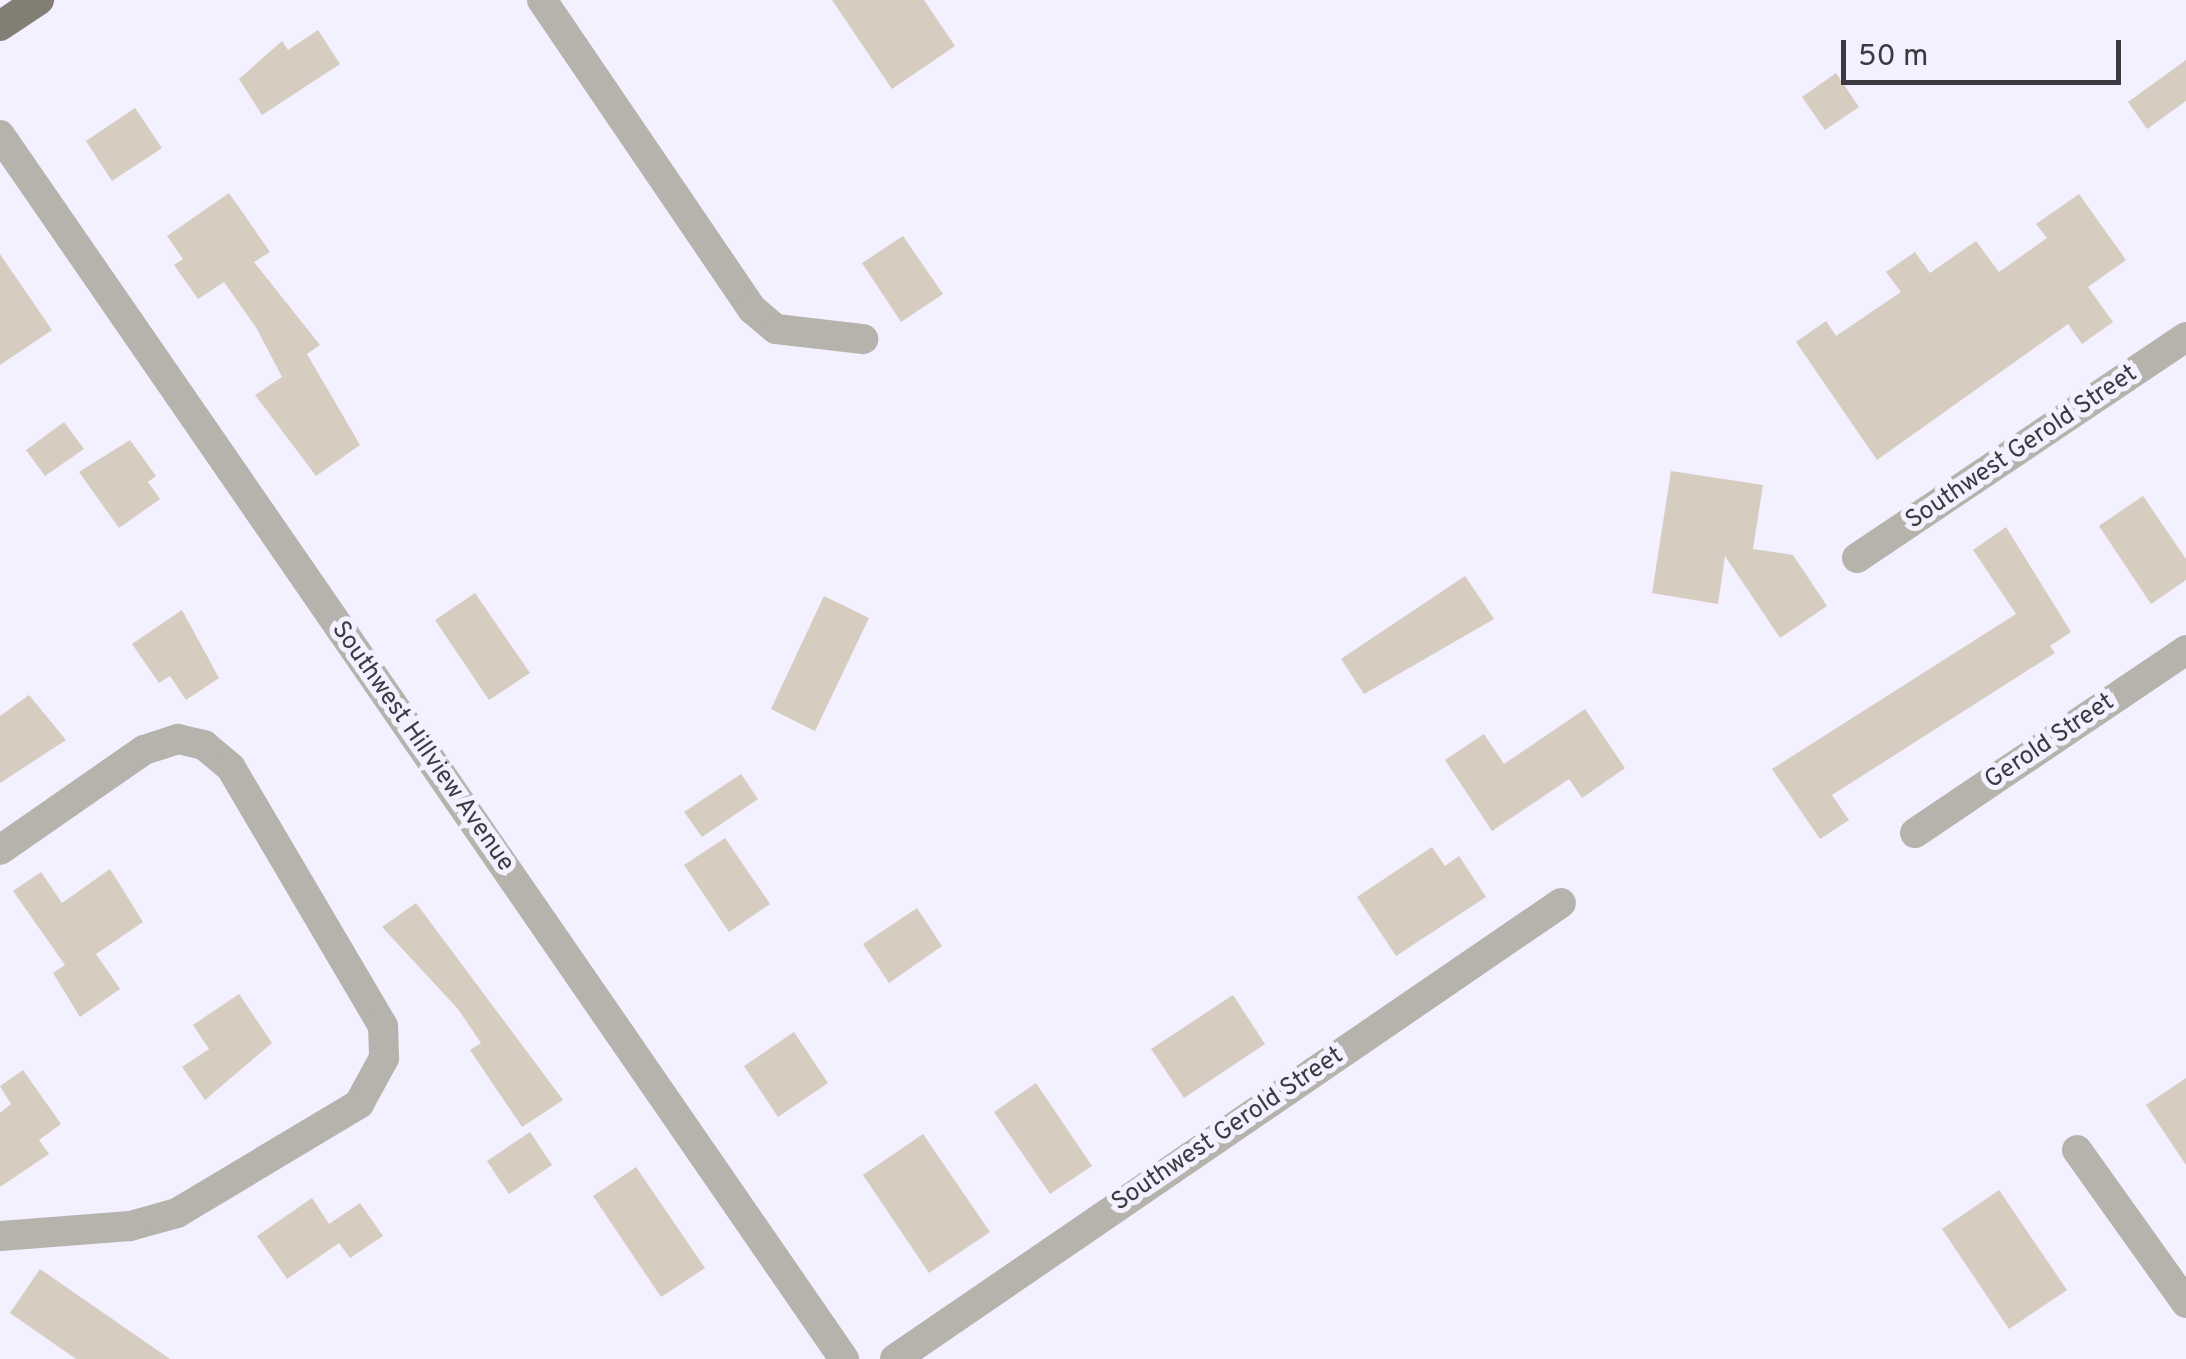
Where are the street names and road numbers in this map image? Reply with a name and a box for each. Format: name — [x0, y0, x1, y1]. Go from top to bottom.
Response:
street label: Southwest Gerold Street — [1901, 359, 2143, 537]
street label: Southwest Hillview Avenue — [324, 616, 520, 878]
street label: Gerold Street — [1980, 688, 2120, 796]
street label: Southwest Gerold Street — [1107, 1041, 1349, 1219]

